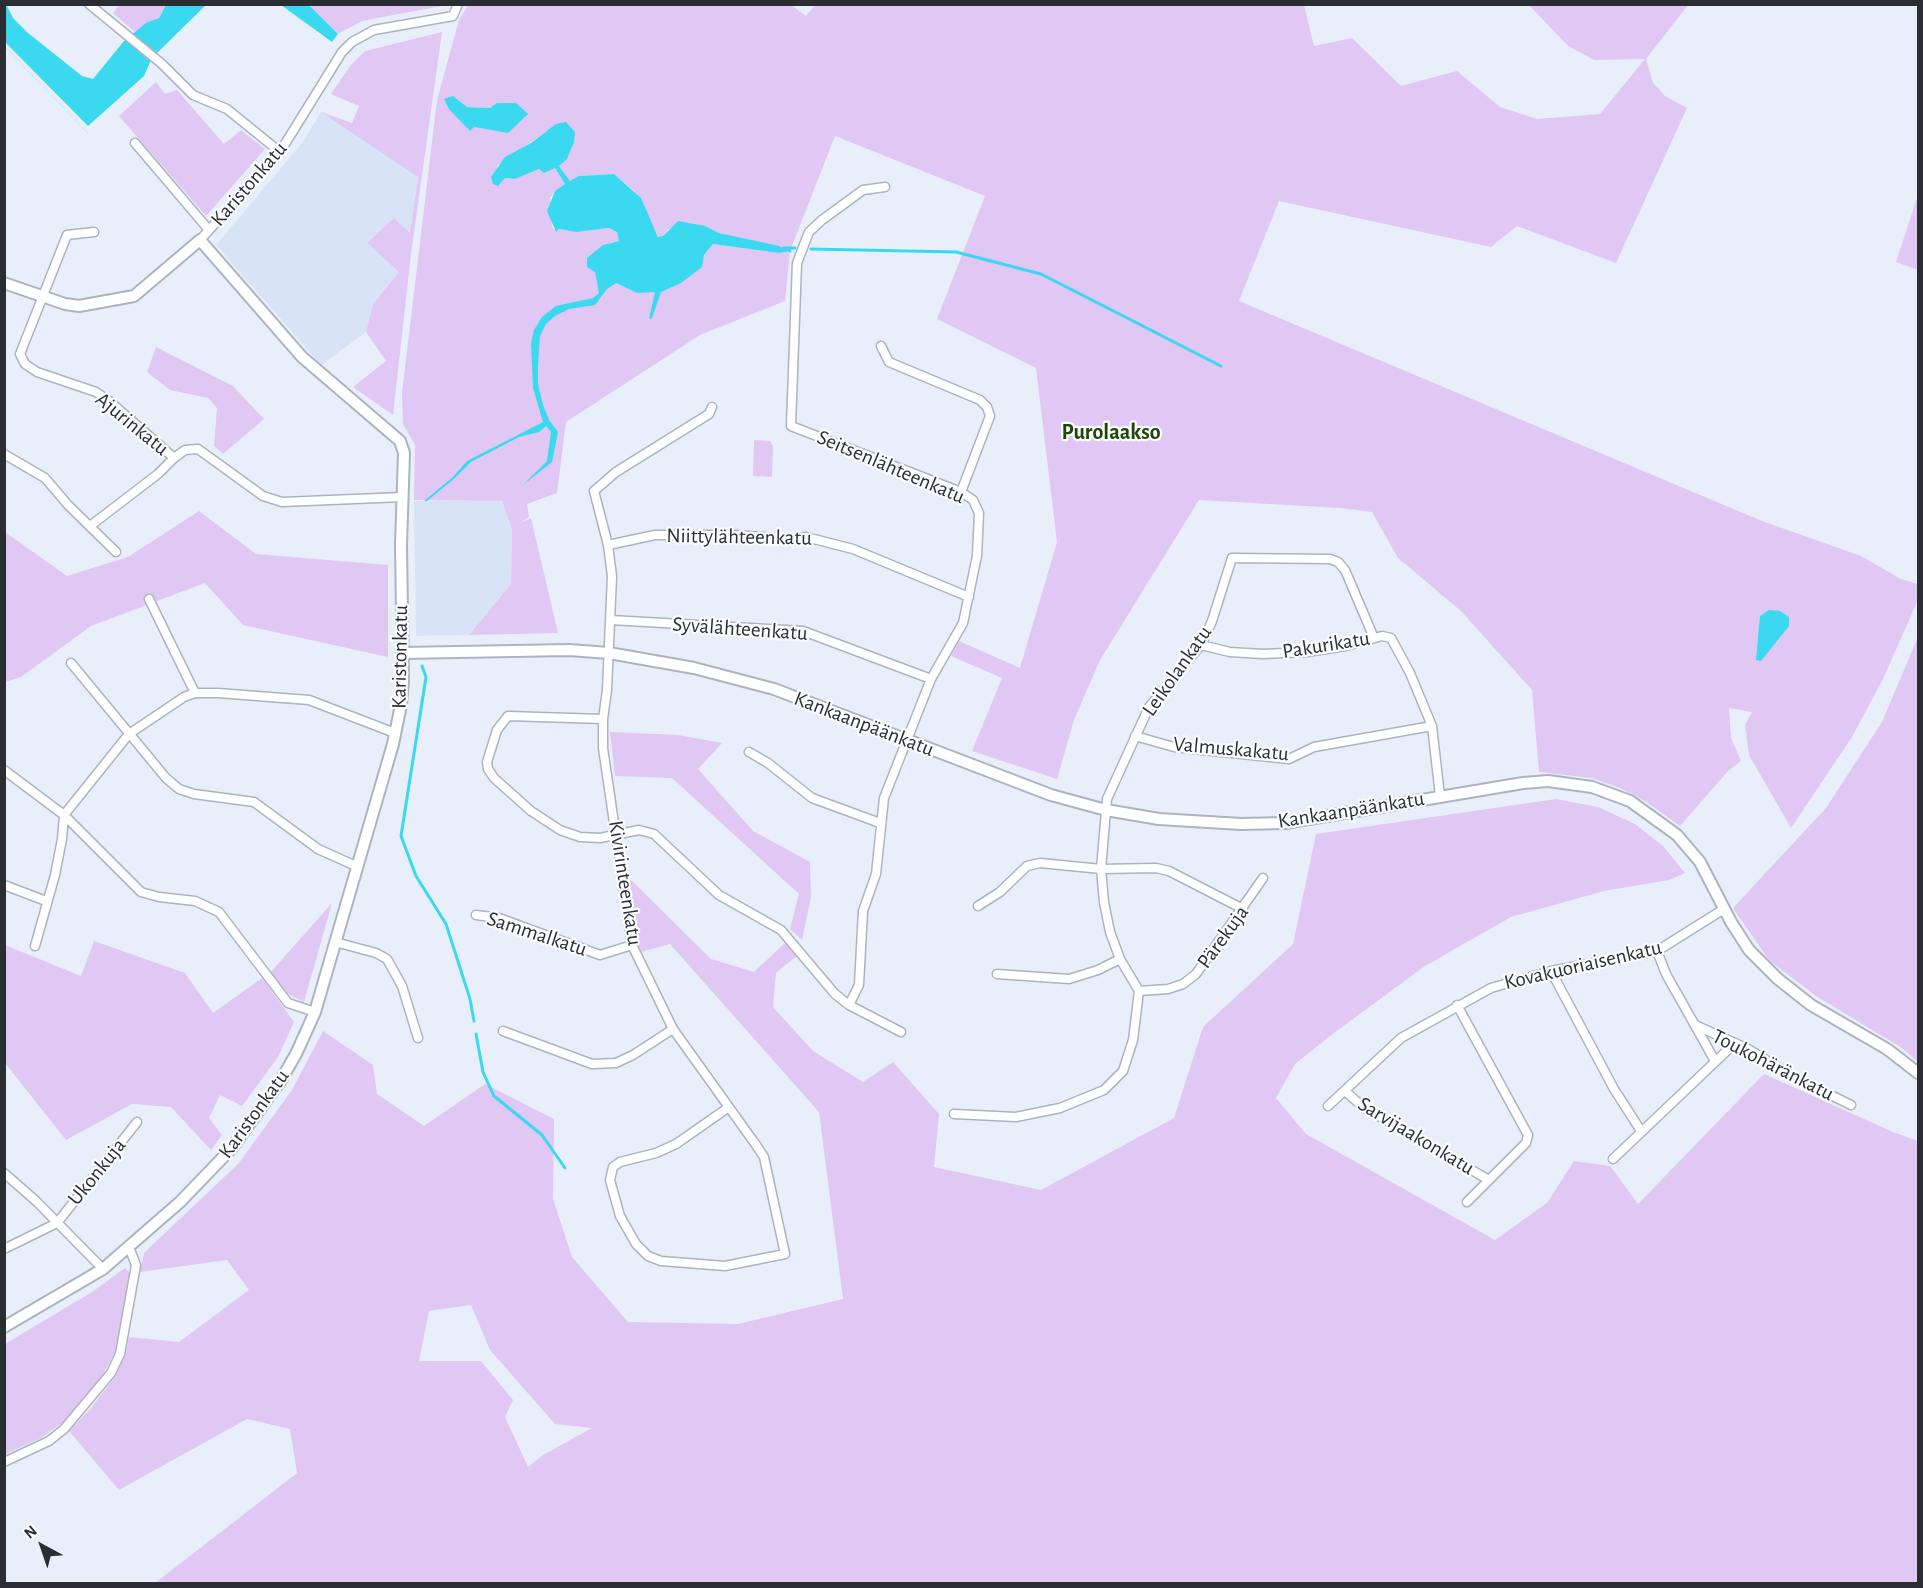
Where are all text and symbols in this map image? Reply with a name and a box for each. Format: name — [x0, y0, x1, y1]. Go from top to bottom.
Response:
street label: Karistonkatu — [205, 136, 293, 232]
street label: Ajurinkatu — [90, 387, 174, 461]
district label: Purolaakso — [1061, 419, 1161, 445]
street label: Seitsenlähteenkatu — [813, 425, 969, 509]
street label: Niittylähteenkatu — [666, 523, 812, 551]
street label: Karistonkatu — [386, 605, 414, 709]
street label: Syvälähteenkatu — [672, 612, 808, 646]
street label: Leikolankatu — [1137, 621, 1217, 721]
street label: Pakurikatu — [1280, 626, 1372, 664]
street label: Kankaanpäänkatu — [791, 686, 937, 762]
street label: Valmuskakatu — [1172, 731, 1290, 767]
street label: Kankaanpäänkatu — [1276, 786, 1426, 834]
street label: Kivirinteenkatu — [603, 819, 647, 947]
street label: Pärekuja — [1192, 901, 1254, 973]
street label: Sammalkatu — [484, 906, 590, 962]
street label: Kovakuoriaisenkatu — [1502, 935, 1664, 995]
street label: Toukohäränkatu — [1708, 1024, 1838, 1106]
street label: Karistonkatu — [213, 1065, 295, 1163]
street label: Sarvijaakonkatu — [1353, 1091, 1479, 1181]
street label: Ukonkuja — [62, 1133, 132, 1211]
north arrow — [12, 1516, 72, 1576]
text: N — [21, 1523, 40, 1542]

